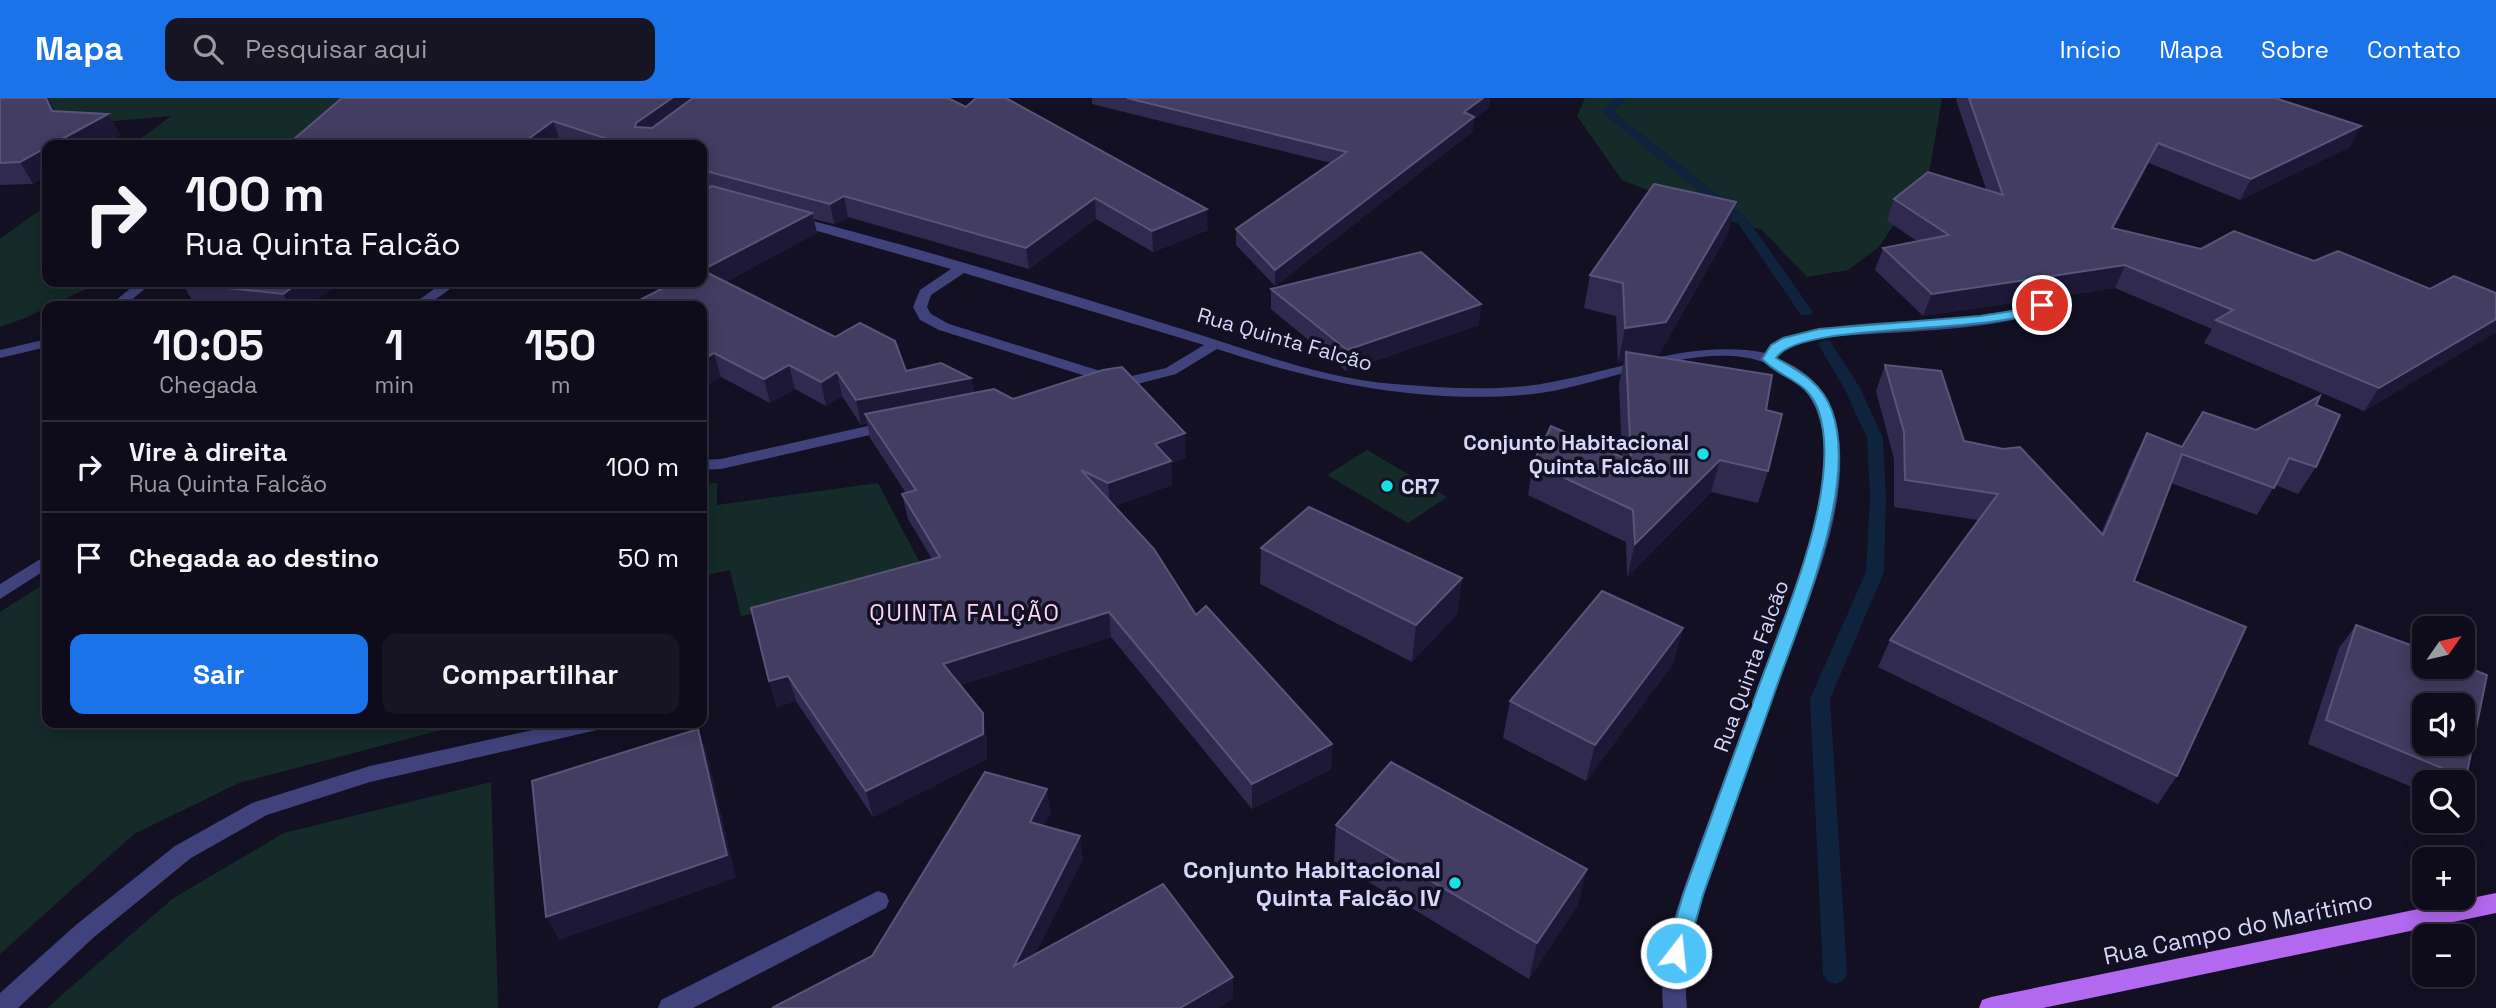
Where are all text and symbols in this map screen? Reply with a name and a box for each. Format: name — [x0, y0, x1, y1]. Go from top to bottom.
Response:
search box — [165, 18, 655, 81]
text: Mapa — [35, 28, 123, 70]
icon: search — [189, 30, 227, 68]
text: Pesquisar aqui — [245, 32, 427, 66]
text: Início — [2060, 34, 2121, 65]
text: Mapa — [2159, 34, 2223, 65]
text: Sobre — [2261, 34, 2329, 65]
text: Contato — [2367, 34, 2461, 65]
text: 100 m — [185, 163, 325, 225]
icon: right — [70, 168, 161, 259]
text: Rua Quinta Falcão — [185, 224, 461, 264]
pin — [2012, 275, 2072, 335]
icon: arrive — [2023, 286, 2061, 324]
street label: Rua Quinta Falcão — [1194, 301, 1376, 377]
text: 10:05 — [153, 319, 264, 372]
text: 1 — [385, 319, 404, 372]
text: 150 — [525, 319, 596, 372]
text: Chegada — [159, 370, 257, 400]
text: min — [375, 370, 414, 400]
text: m — [551, 370, 570, 400]
place label: Conjunto Habitacional Quinta Falcão III — [1463, 429, 1689, 480]
text: Vire à direita — [129, 435, 287, 469]
marker: Conjunto Habitacional Quinta Falcão III — [1695, 446, 1711, 462]
icon: right — [70, 448, 108, 486]
text: 100 m — [606, 450, 679, 484]
text: Rua Quinta Falcão — [129, 469, 327, 499]
place label: CR7 — [1401, 473, 1440, 500]
marker: CR7 — [1379, 478, 1395, 494]
icon: arrive — [70, 539, 108, 577]
text: Chegada ao destino — [129, 541, 379, 575]
text: 50 m — [618, 541, 679, 575]
street label: Rua Quinta Falcão — [1707, 576, 1795, 756]
district label: QUINTA FALÇÃO — [869, 598, 1061, 628]
north arrow — [2412, 616, 2474, 679]
map controls — [2412, 616, 2475, 987]
button: Sair — [70, 634, 368, 714]
button: Compartilhar — [382, 634, 679, 714]
button: sound — [2412, 693, 2475, 756]
button: search — [2412, 770, 2475, 833]
button: + — [2412, 847, 2475, 910]
place label: Conjunto Habitacional Quinta Falcão IV — [1183, 854, 1441, 913]
marker: Conjunto Habitacional Quinta Falcão IV — [1447, 875, 1463, 891]
street label: Rua Campo do Marítimo — [2101, 884, 2375, 972]
position arrow — [1639, 916, 1713, 990]
button: − — [2412, 924, 2475, 987]

